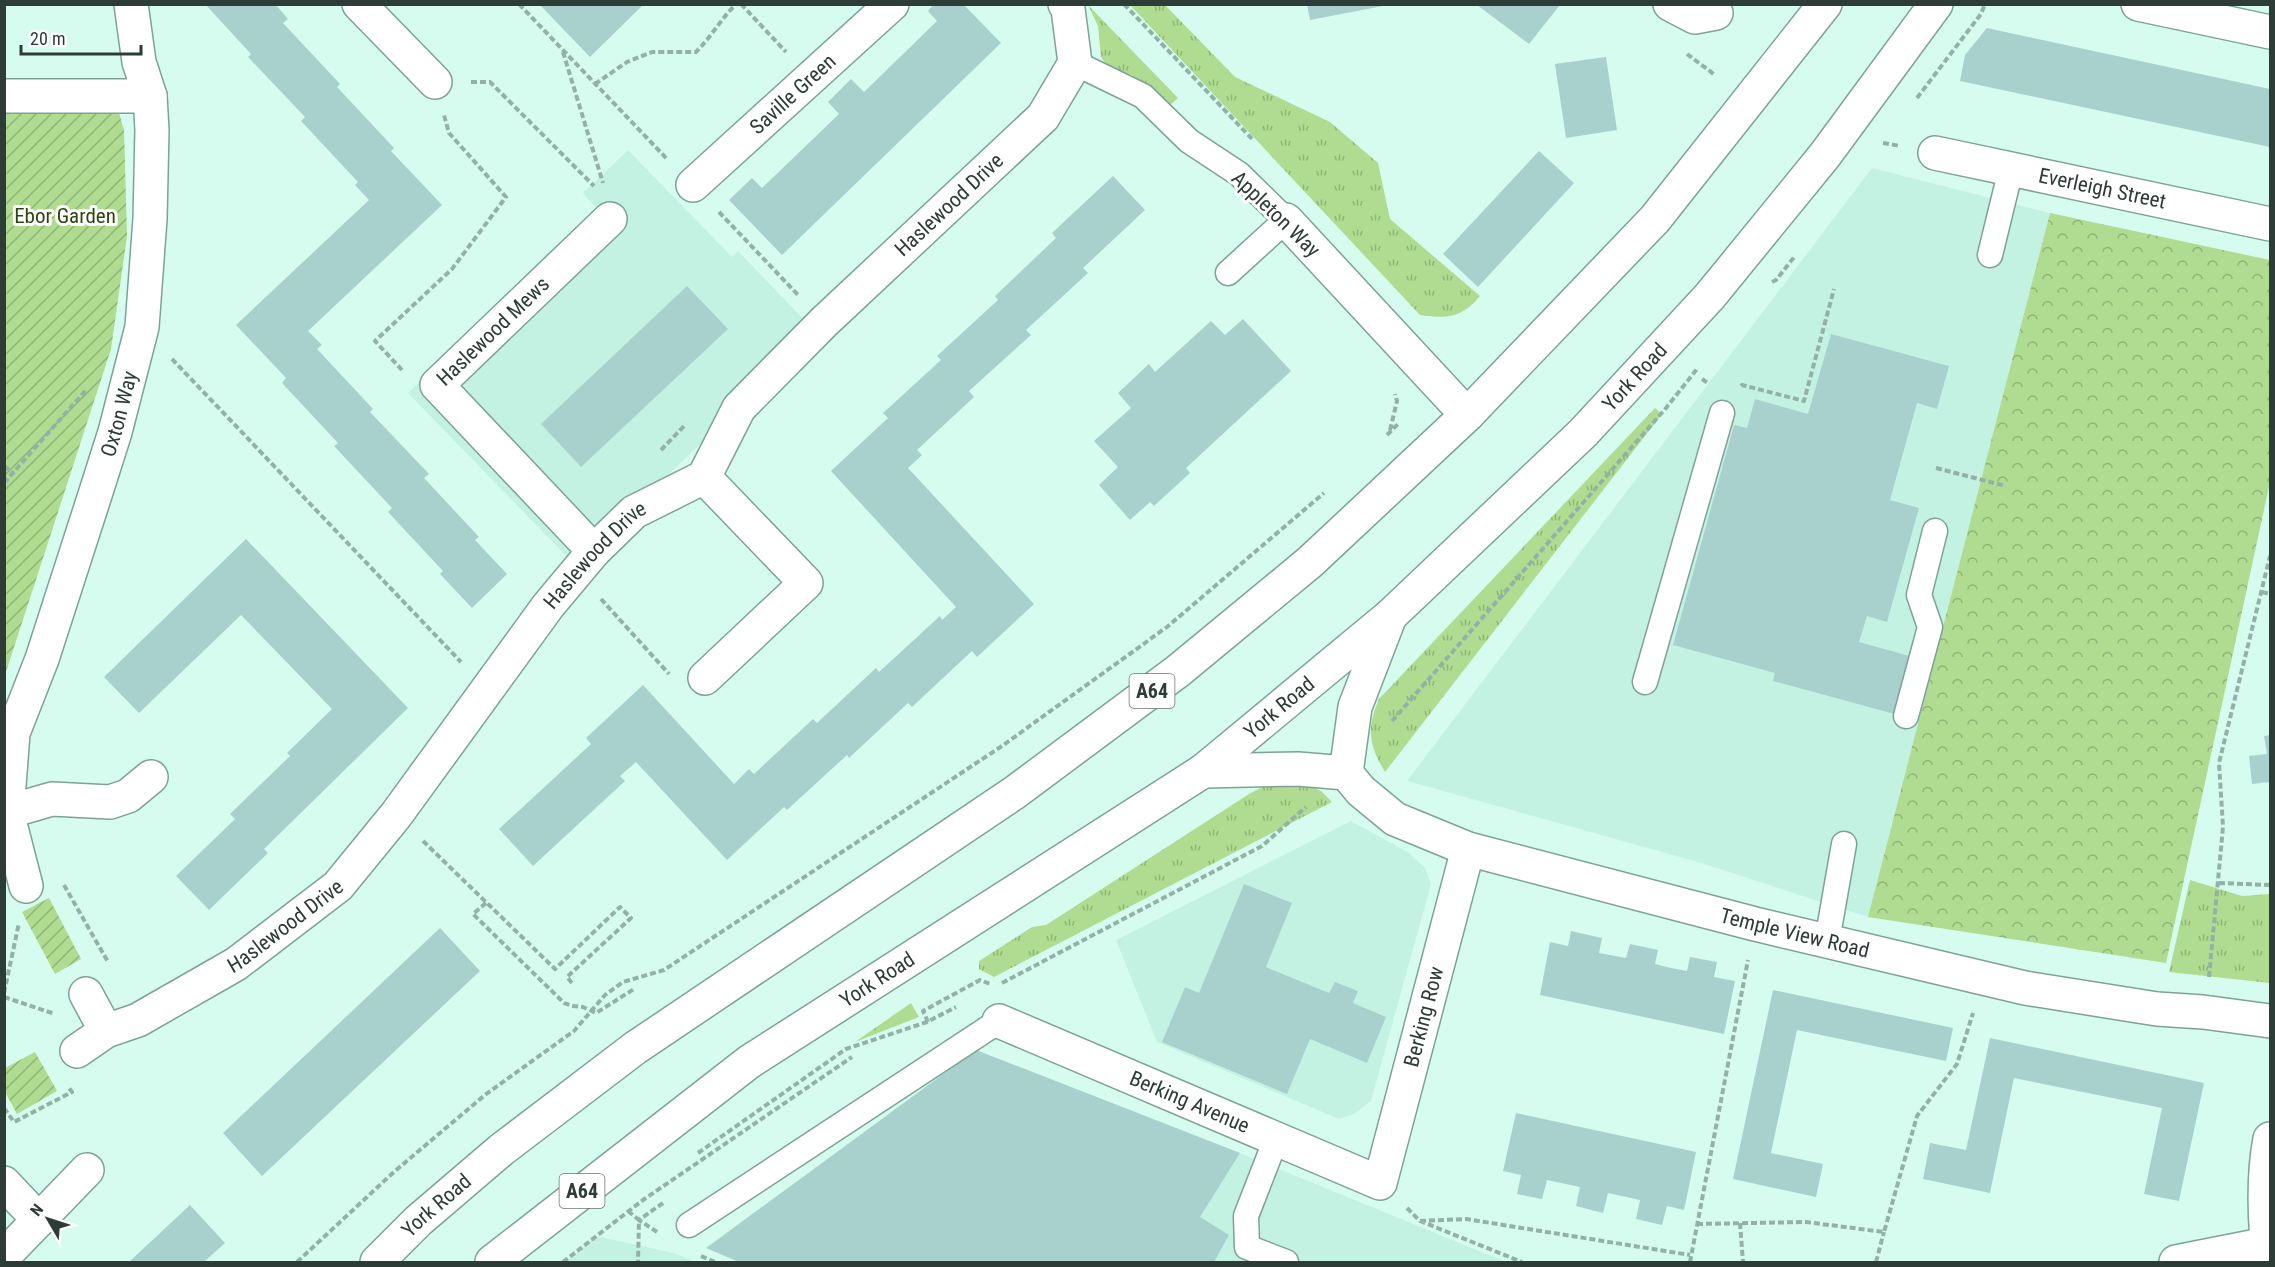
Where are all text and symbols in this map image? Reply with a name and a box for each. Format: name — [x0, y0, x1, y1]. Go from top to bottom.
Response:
scale bar — [21, 18, 141, 56]
text: 20 m — [30, 28, 65, 49]
street label: Saville Green — [745, 49, 841, 139]
street label: Haslewood Drive — [890, 148, 1008, 261]
street label: Everleigh Street — [2037, 163, 2168, 214]
street label: Appleton Way — [1227, 166, 1325, 262]
park label: Ebor Garden — [14, 204, 116, 228]
street label: Haslewood Mews — [432, 272, 554, 391]
street label: York Road — [1598, 338, 1672, 416]
street label: Oxton Way — [96, 368, 142, 460]
street label: Haslewood Drive — [539, 496, 650, 614]
street label: York Road — [1239, 672, 1319, 744]
road number: A64 — [1130, 674, 1174, 708]
street label: Haslewood Drive — [223, 874, 348, 978]
street label: Temple View Road — [1718, 903, 1872, 963]
street label: York Road — [836, 947, 919, 1013]
street label: Berking Row — [1399, 964, 1449, 1069]
street label: Berking Avenue — [1126, 1066, 1253, 1138]
street label: York Road — [397, 1169, 476, 1242]
road number: A64 — [560, 1174, 604, 1208]
north arrow — [18, 1189, 78, 1249]
text: N — [26, 1200, 47, 1220]

